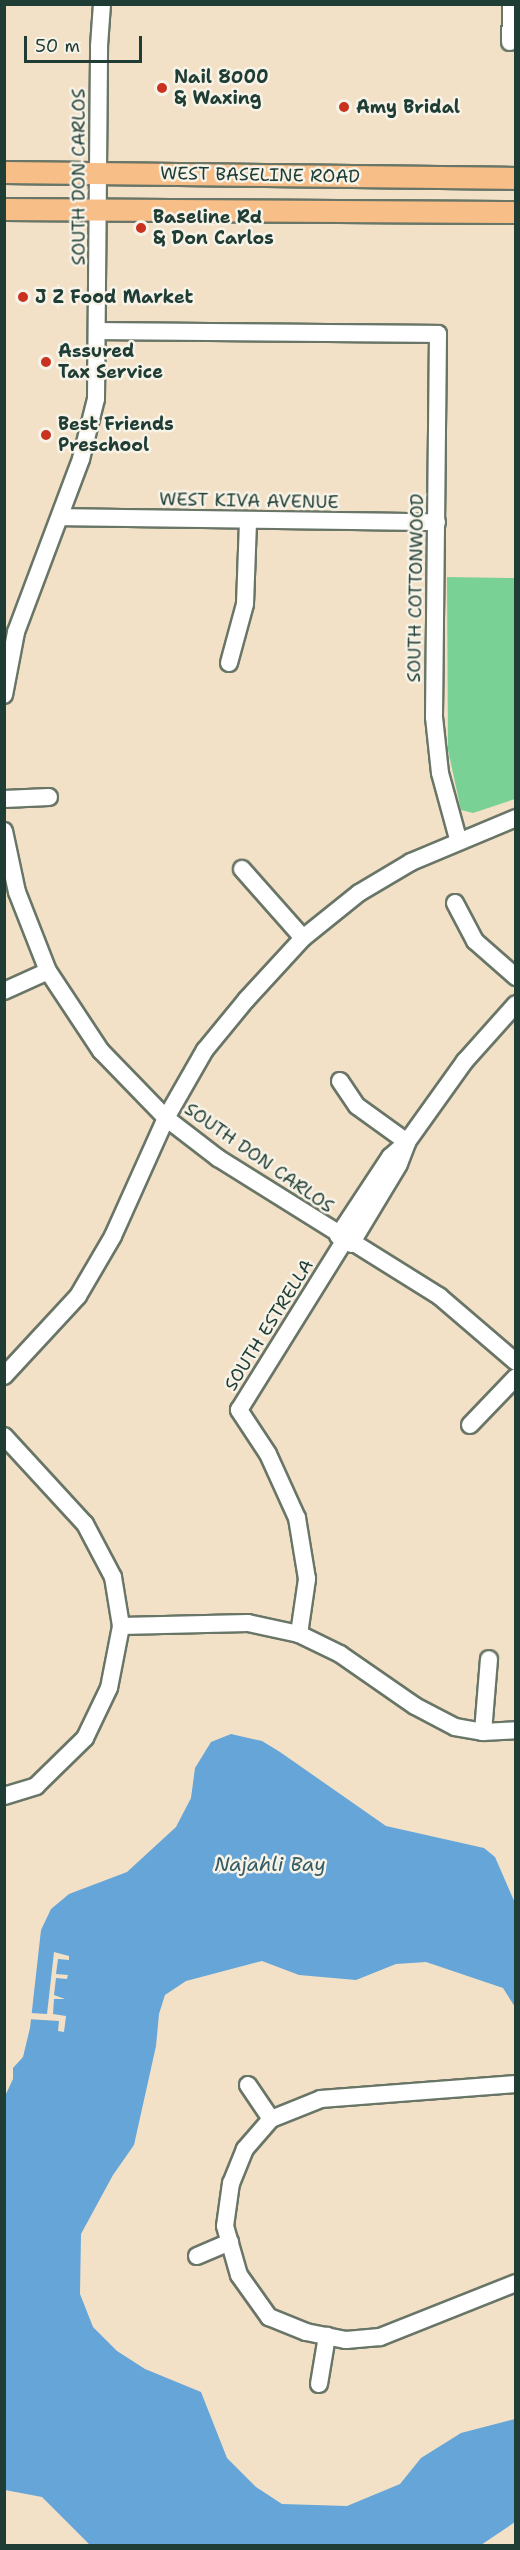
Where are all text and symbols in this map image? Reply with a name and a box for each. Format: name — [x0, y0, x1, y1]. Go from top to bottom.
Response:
scale bar — [27, 24, 146, 62]
text: 50 m — [35, 34, 80, 58]
place label: Nail 8000 & Waxing — [174, 67, 269, 110]
marker: Nail 8000 & Waxing — [155, 81, 169, 95]
street label: SOUTH DON CARLOS — [68, 89, 90, 265]
place label: Amy Bridal — [356, 96, 460, 118]
marker: Amy Bridal — [337, 100, 351, 114]
street label: WEST BASELINE ROAD — [160, 162, 360, 188]
place label: Baseline Rd & Don Carlos — [153, 207, 274, 250]
marker: Baseline Rd & Don Carlos — [134, 221, 148, 235]
place label: J Z Food Market — [35, 286, 193, 308]
marker: J Z Food Market — [16, 290, 30, 304]
place label: Assured Tax Service — [58, 341, 163, 384]
marker: Assured Tax Service — [39, 355, 53, 369]
place label: Best Friends Preschool — [58, 414, 174, 456]
marker: Best Friends Preschool — [39, 428, 53, 442]
street label: WEST KIVA AVENUE — [159, 489, 339, 513]
street label: SOUTH COTTONWOOD — [404, 493, 428, 683]
street label: SOUTH DON CARLOS — [180, 1098, 338, 1218]
street label: SOUTH ESTRELLA — [220, 1255, 318, 1395]
water label: Najahli Bay — [214, 1852, 326, 1876]

